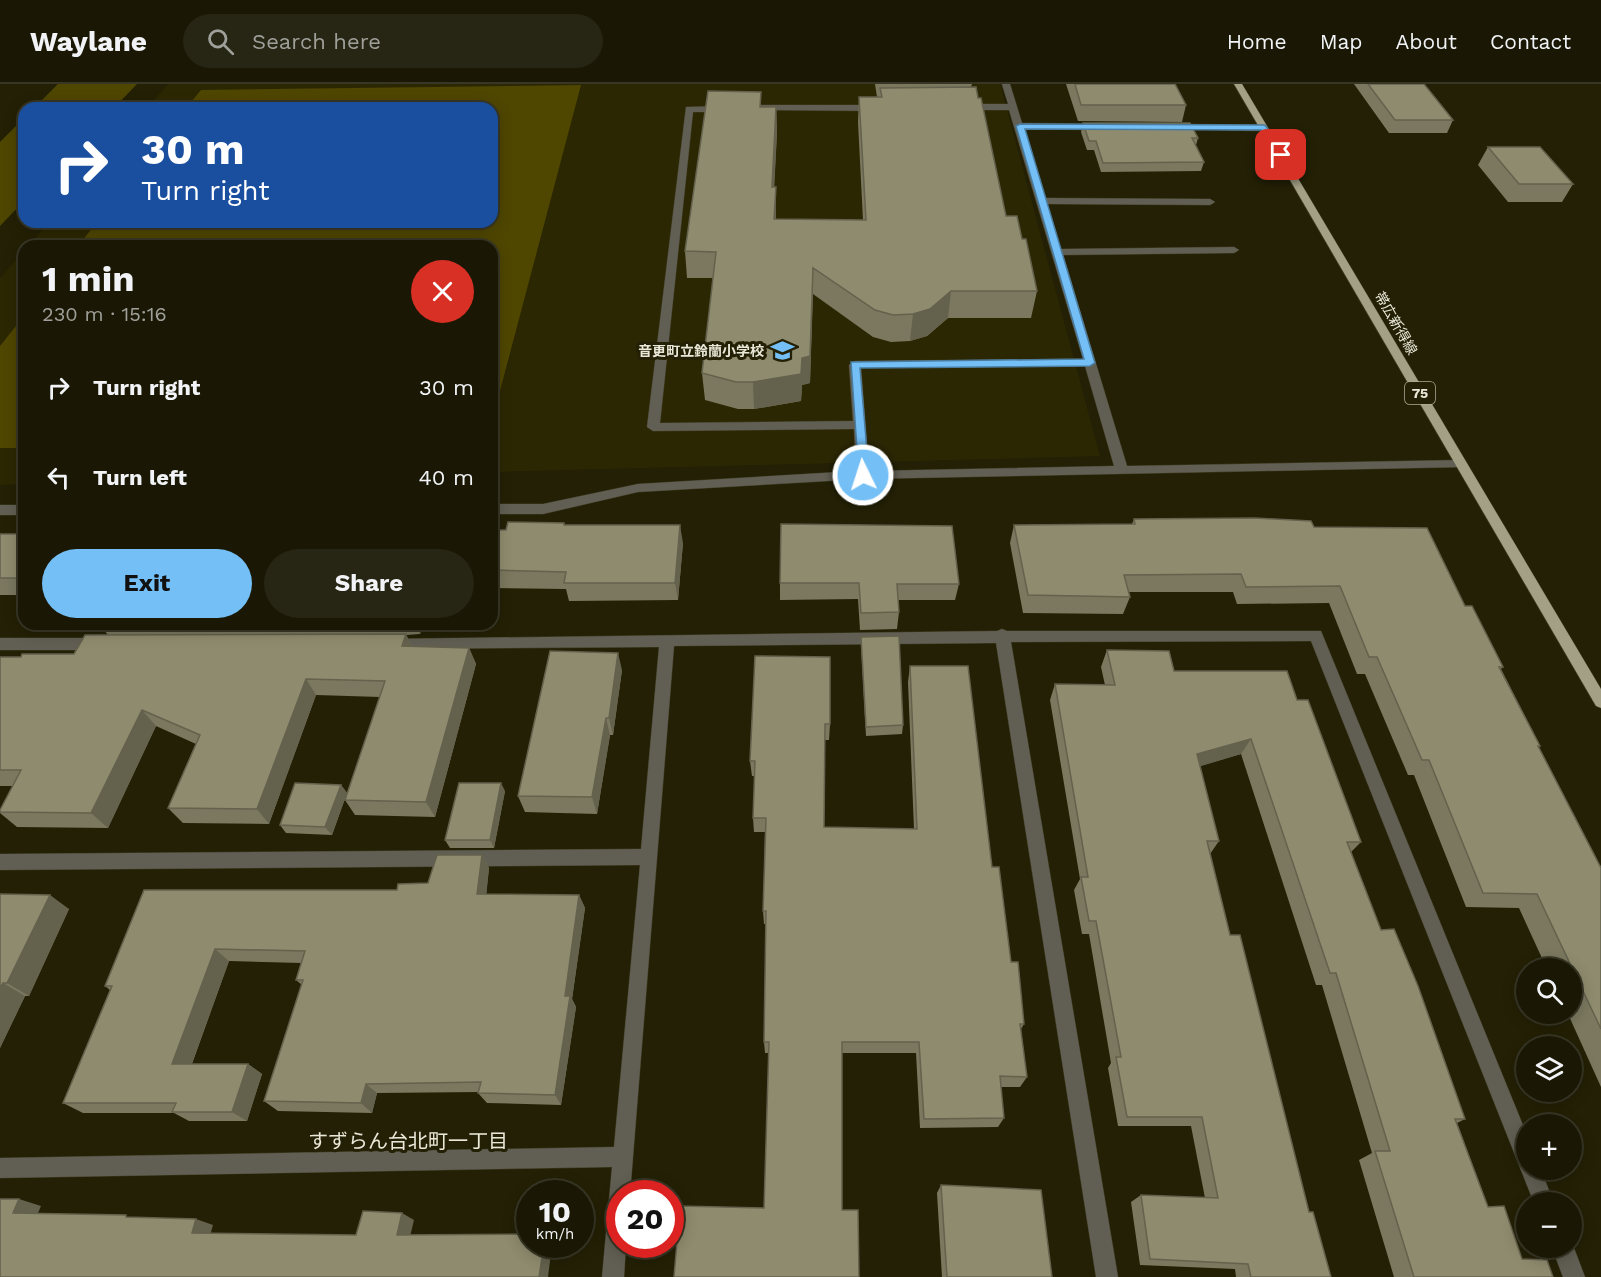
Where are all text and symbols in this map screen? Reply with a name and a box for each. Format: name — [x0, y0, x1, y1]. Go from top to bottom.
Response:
search box — [183, 14, 603, 68]
text: Waylane — [30, 25, 147, 58]
icon: search — [204, 25, 237, 58]
text: Search here — [252, 29, 381, 54]
text: Home — [1227, 29, 1287, 54]
text: Map — [1320, 29, 1363, 54]
text: About — [1396, 29, 1457, 54]
text: Contact — [1490, 29, 1571, 54]
text: 30 m — [141, 125, 245, 174]
icon: right — [42, 126, 120, 204]
pin — [1255, 129, 1306, 180]
icon: arrive — [1264, 138, 1297, 171]
text: Turn right — [141, 175, 270, 207]
text: 1 min — [42, 258, 134, 300]
button: close — [411, 260, 474, 323]
street label: 帯広新得線 — [1372, 289, 1420, 357]
text: 230 m · 15:16 — [42, 302, 167, 326]
school or university icon: 音更町立鈴蘭小学校 — [769, 338, 795, 364]
place label: 音更町立鈴蘭小学校 — [638, 343, 764, 359]
icon: right — [42, 371, 75, 404]
text: Turn right — [93, 375, 200, 400]
text: 30 m — [419, 375, 474, 400]
road number: 75 — [1405, 382, 1435, 404]
position arrow — [831, 443, 895, 507]
icon: left — [42, 461, 75, 494]
text: Turn left — [93, 465, 187, 490]
text: 40 m — [418, 465, 474, 490]
button: Exit — [42, 549, 252, 618]
button: Share — [264, 549, 474, 618]
map controls — [1516, 958, 1582, 1258]
button: search — [1516, 958, 1582, 1024]
button: layers — [1516, 1036, 1582, 1102]
button: + — [1516, 1114, 1582, 1180]
district label: すずらん台北町一丁目 — [308, 1129, 508, 1153]
speed limit sign: 20 — [606, 1180, 684, 1258]
button: − — [1516, 1192, 1582, 1258]
text: 10 — [539, 1194, 571, 1229]
text: km/h — [536, 1225, 574, 1243]

